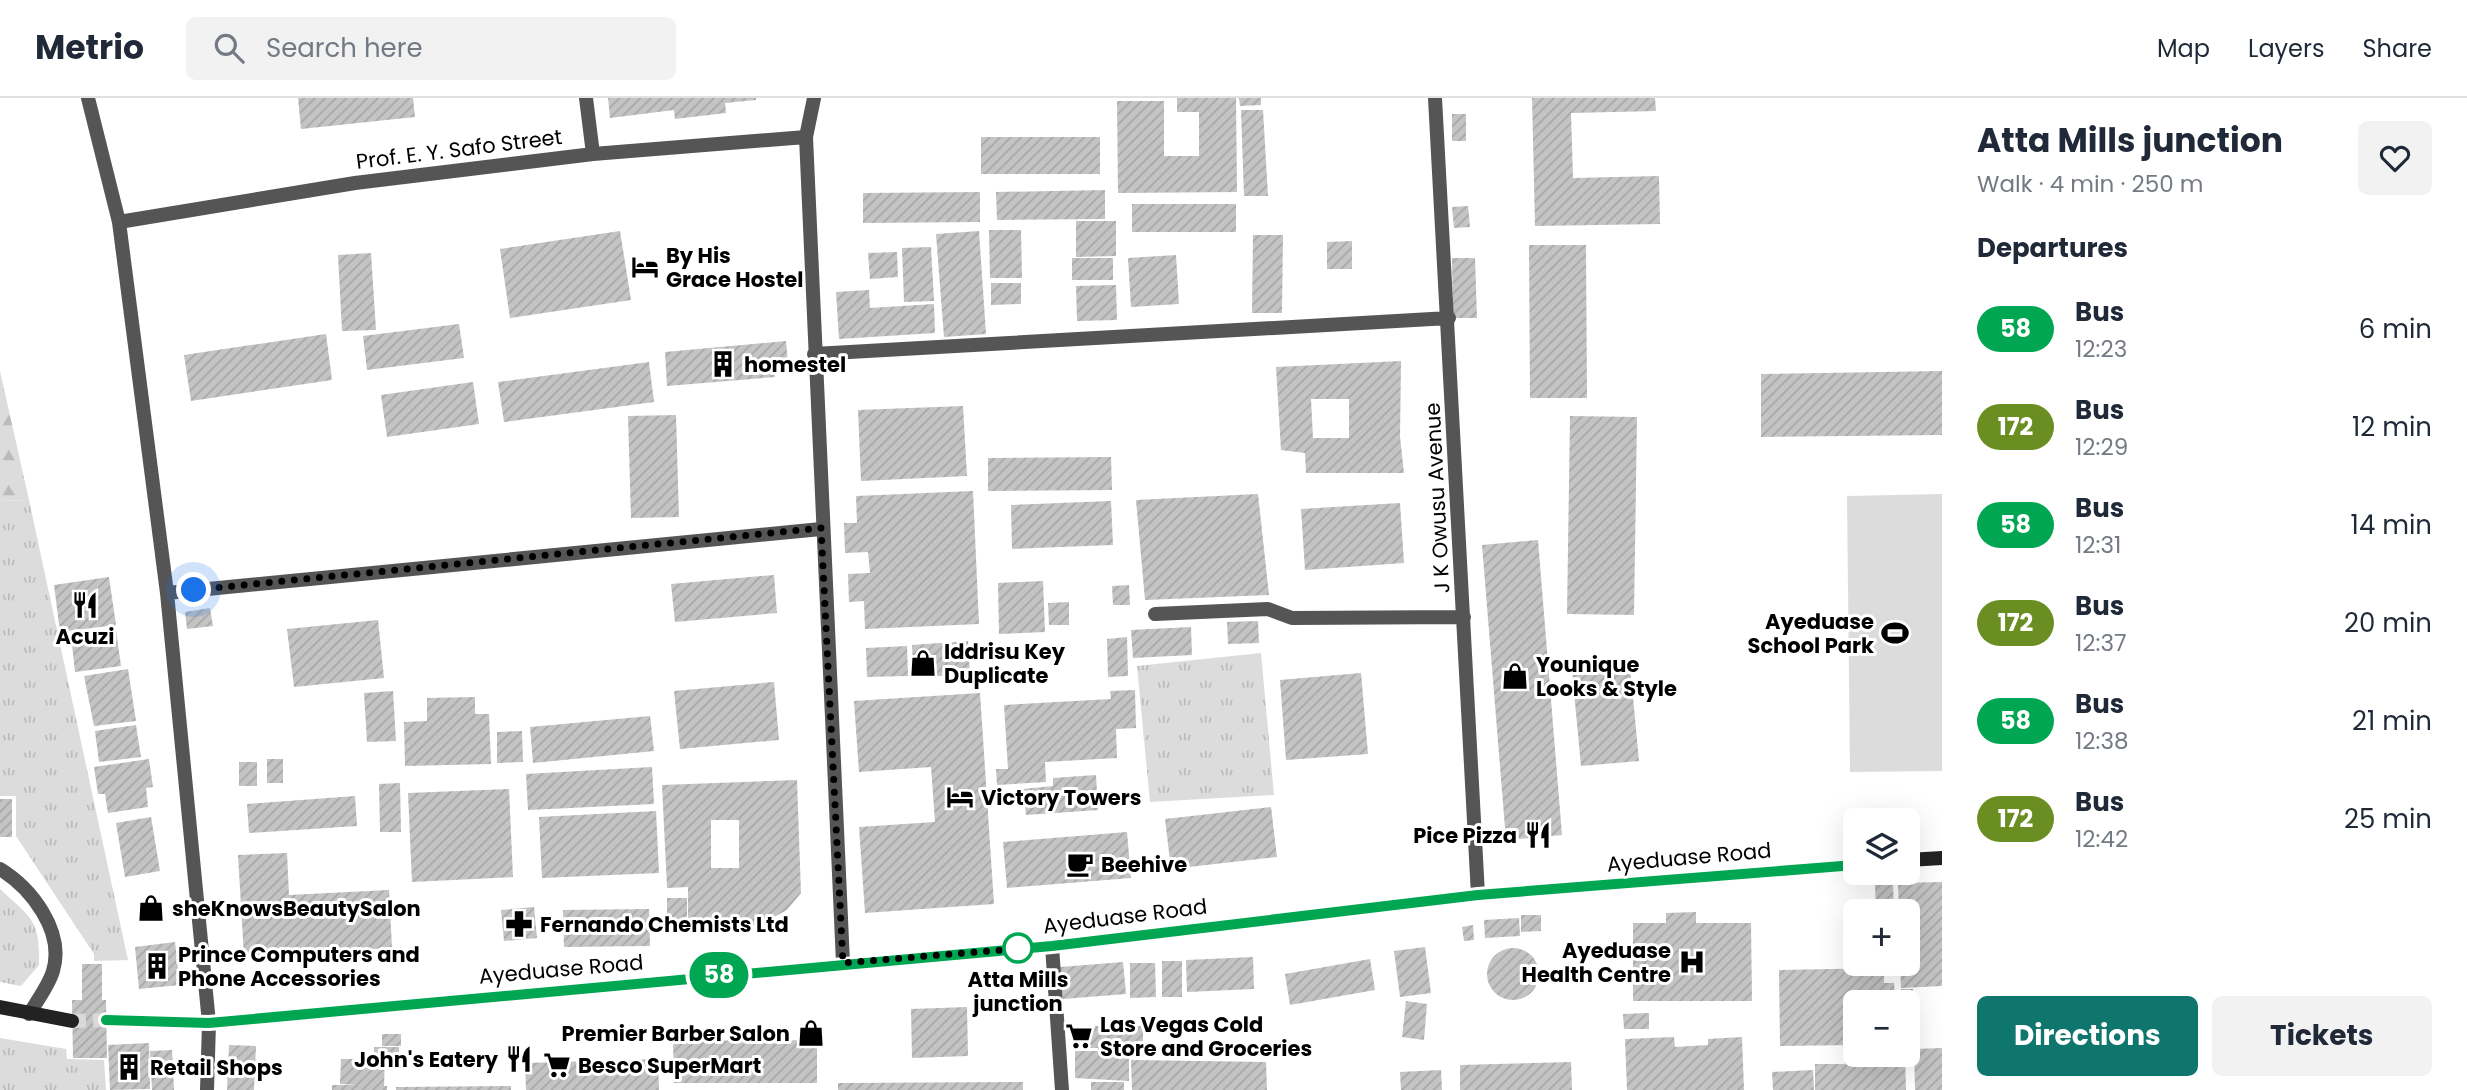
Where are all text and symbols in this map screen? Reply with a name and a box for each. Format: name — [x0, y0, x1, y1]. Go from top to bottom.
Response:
search box — [186, 17, 676, 80]
text: Metrio — [35, 24, 144, 71]
icon: search — [210, 29, 248, 67]
text: Search here — [266, 30, 423, 66]
text: Map — [2157, 32, 2210, 65]
text: Layers — [2248, 32, 2324, 65]
text: Share — [2362, 32, 2432, 65]
text: Atta Mills junction — [1977, 117, 2283, 164]
button: heart — [2358, 121, 2432, 195]
street label: Prof. E. Y. Safo Street — [354, 122, 564, 176]
text: Walk · 4 min · 250 m — [1977, 168, 2203, 200]
text: Departures — [1977, 230, 2128, 266]
place label: By His Grace Hostel — [666, 241, 803, 294]
hotel icon: By His Grace Hostel — [630, 252, 660, 282]
text: Bus — [2075, 294, 2124, 330]
text: 6 min — [2359, 311, 2432, 347]
text: 58 — [2000, 312, 2031, 345]
text: 12:23 — [2075, 333, 2127, 365]
building icon: homestel — [708, 349, 738, 379]
place label: homestel — [744, 350, 846, 379]
text: Bus — [2075, 392, 2124, 428]
street label: J K Owusu Avenue — [1418, 402, 1456, 594]
text: 12 min — [2352, 409, 2432, 445]
text: 172 — [1998, 410, 2033, 443]
text: 12:29 — [2075, 431, 2128, 463]
text: Bus — [2075, 490, 2124, 526]
text: 14 min — [2351, 507, 2432, 543]
text: 58 — [2000, 508, 2031, 541]
text: 12:31 — [2075, 529, 2121, 561]
your location — [176, 572, 211, 607]
text: Bus — [2075, 588, 2124, 624]
restaurant icon: Acuzi — [70, 590, 100, 620]
text: 20 min — [2344, 605, 2432, 641]
text: 172 — [1998, 606, 2033, 639]
place label: Ayeduase School Park — [1747, 607, 1874, 660]
sports icon: Ayeduase School Park — [1880, 618, 1910, 648]
place label: Acuzi — [56, 622, 114, 651]
text: 12:37 — [2075, 627, 2127, 659]
place label: Iddrisu Key Duplicate — [944, 637, 1066, 690]
shop icon: Iddrisu Key Duplicate — [908, 648, 938, 678]
place label: Younique Looks & Style — [1536, 650, 1677, 703]
shop icon: Younique Looks & Style — [1500, 661, 1530, 691]
text: Bus — [2075, 686, 2124, 722]
text: 21 min — [2352, 703, 2432, 739]
text: 58 — [2000, 704, 2031, 737]
text: 12:38 — [2075, 725, 2129, 757]
hotel icon: Victory Towers — [945, 782, 975, 812]
place label: Victory Towers — [981, 783, 1141, 812]
text: Bus — [2075, 784, 2124, 820]
text: 25 min — [2344, 801, 2432, 837]
text: 172 — [1998, 802, 2033, 835]
map controls — [1843, 808, 1920, 1067]
button: layers — [1843, 808, 1920, 885]
restaurant icon: Pice Pizza — [1523, 820, 1553, 850]
place label: Pice Pizza — [1413, 821, 1517, 850]
text: 12:42 — [2075, 823, 2128, 855]
street label: Ayeduase Road — [1606, 835, 1772, 879]
cafe icon: Beehive — [1065, 849, 1095, 879]
place label: Beehive — [1101, 850, 1187, 879]
street label: Ayeduase Road — [1041, 892, 1209, 940]
shop icon: sheKnowsBeautySalon — [136, 893, 166, 923]
place label: sheKnowsBeautySalon — [172, 894, 421, 923]
button: + — [1843, 899, 1920, 976]
pharmacy icon: Fernando Chemists Ltd — [504, 909, 534, 939]
place label: Fernando Chemists Ltd — [540, 910, 789, 939]
marker: Atta Mills junction — [1003, 933, 1033, 963]
place label: Ayeduase Health Centre — [1522, 936, 1671, 989]
place label: Prince Computers and Phone Accessories — [178, 940, 420, 993]
street label: Ayeduase Road — [478, 947, 644, 991]
hospital icon: Ayeduase Health Centre — [1677, 947, 1707, 977]
building icon: Prince Computers and Phone Accessories — [142, 951, 172, 981]
line badge: 58 — [688, 952, 750, 998]
text: 58 — [703, 958, 735, 991]
place label: Atta Mills junction — [968, 965, 1068, 1018]
button: − — [1843, 990, 1920, 1067]
button: Directions — [1977, 996, 2198, 1076]
button: Tickets — [2212, 996, 2432, 1076]
place label: Las Vegas Cold Store and Groceries — [1100, 1010, 1312, 1063]
shop icon: Premier Barber Salon — [796, 1018, 826, 1048]
place label: Premier Barber Salon — [562, 1019, 790, 1048]
supermarket icon: Las Vegas Cold Store and Groceries — [1064, 1021, 1094, 1051]
restaurant icon: John's Eatery — [504, 1044, 534, 1074]
place label: John's Eatery — [354, 1045, 499, 1074]
supermarket icon: Besco SuperMart — [542, 1050, 572, 1080]
place label: Besco SuperMart — [578, 1051, 761, 1080]
building icon: Retail Shops — [114, 1052, 144, 1082]
place label: Retail Shops — [150, 1053, 283, 1082]

